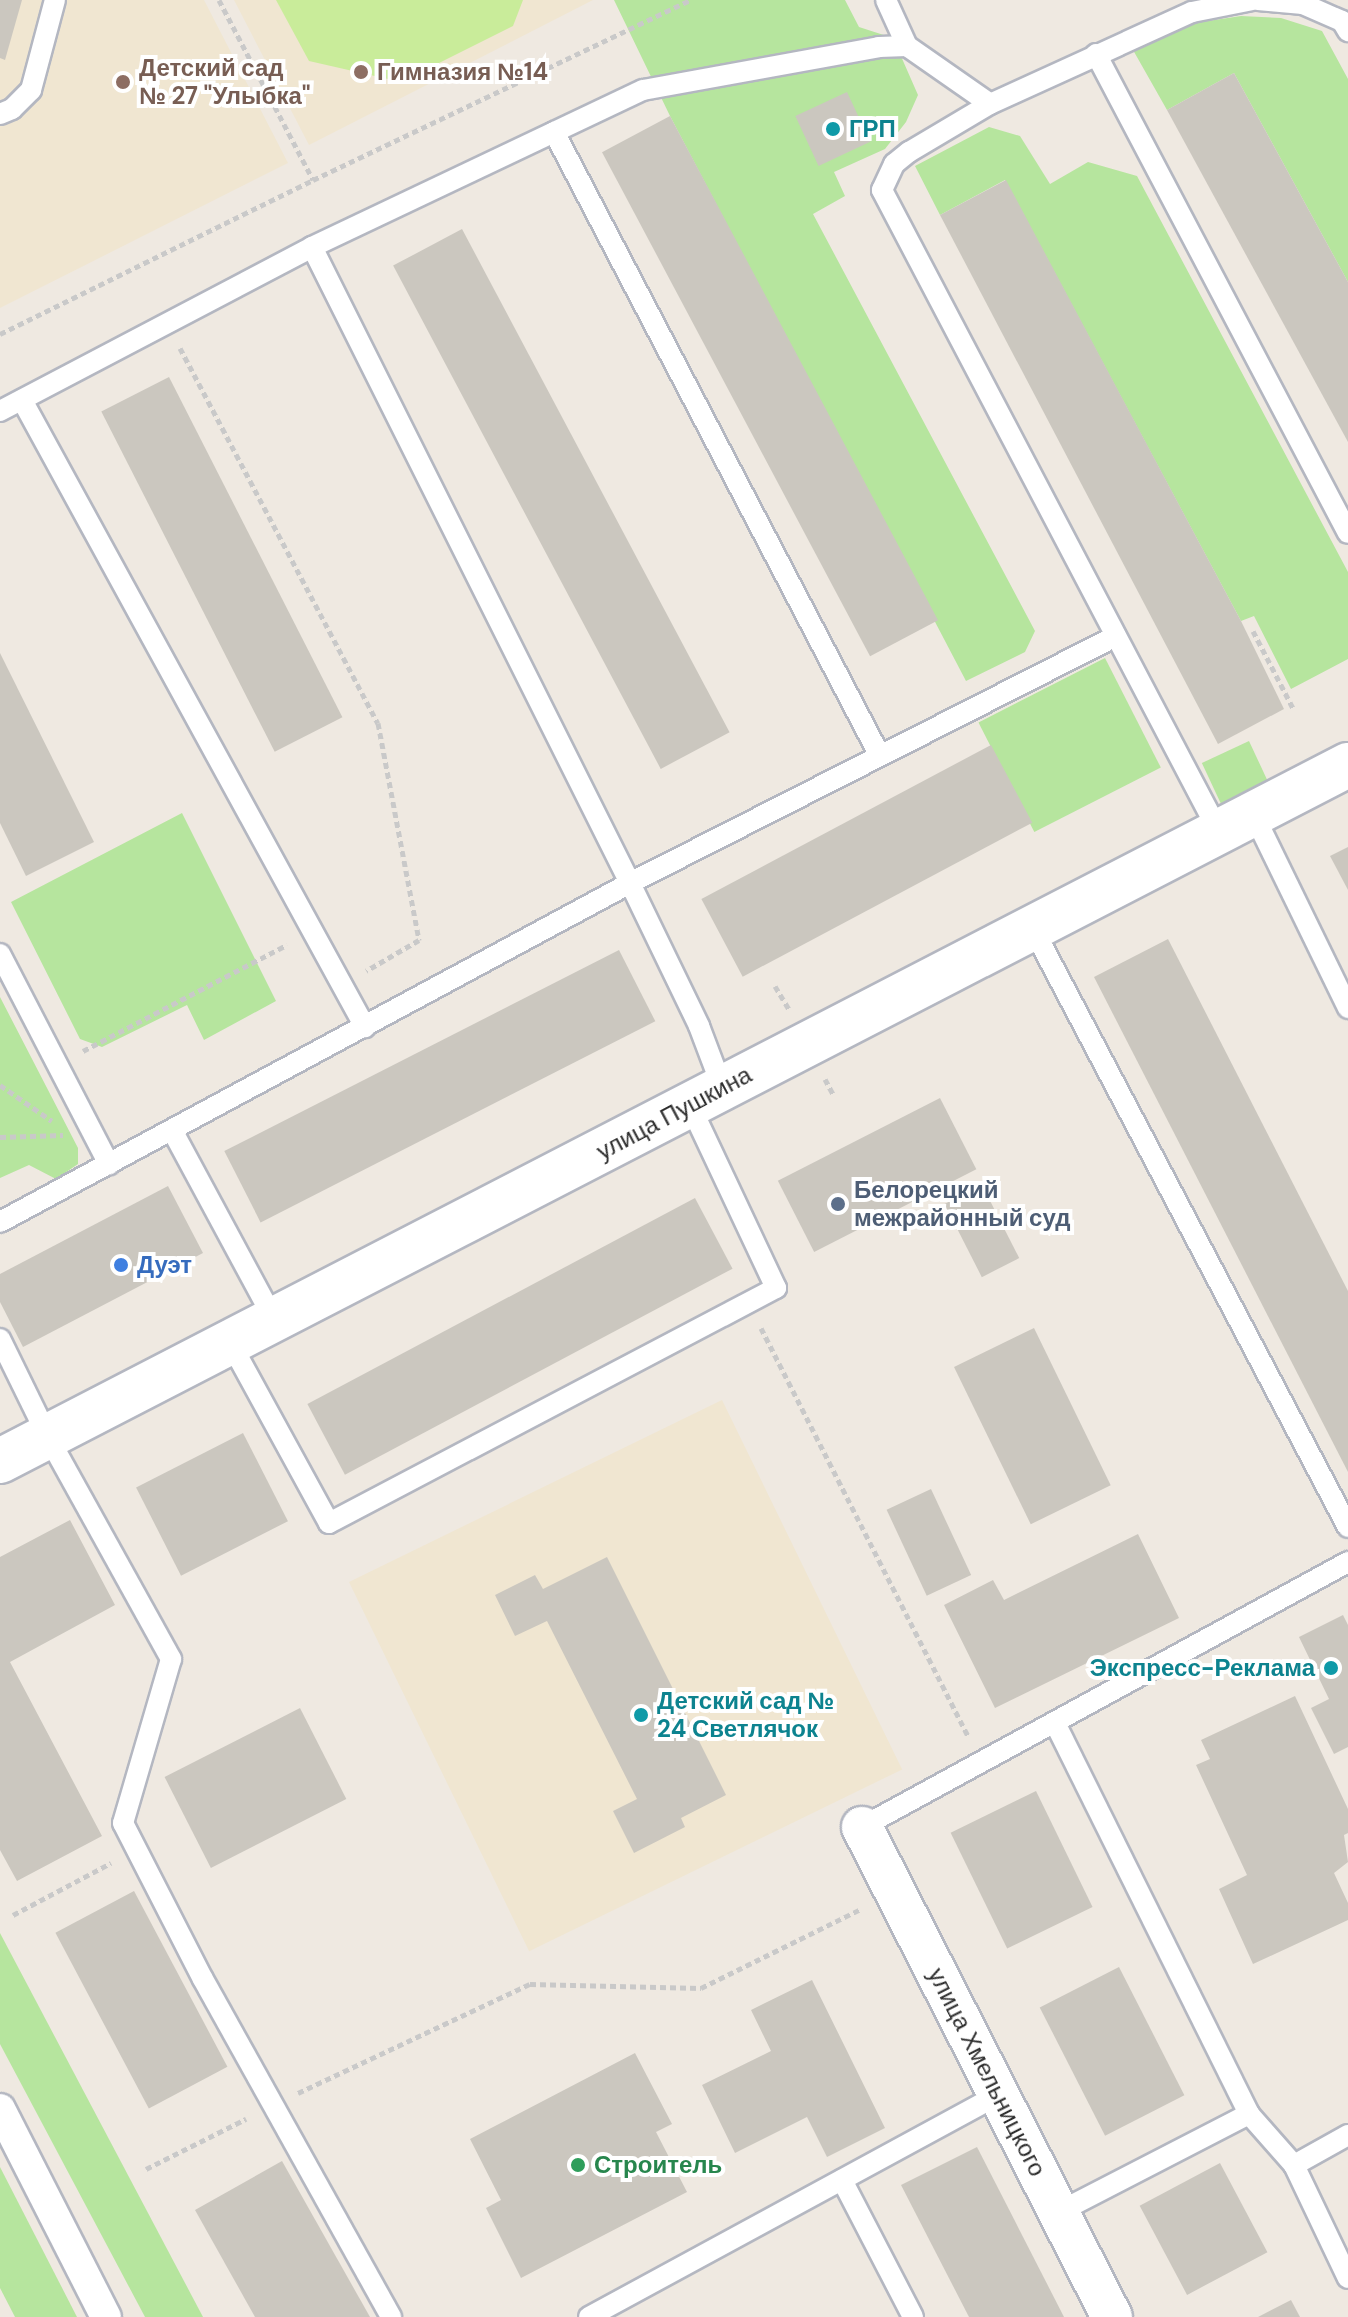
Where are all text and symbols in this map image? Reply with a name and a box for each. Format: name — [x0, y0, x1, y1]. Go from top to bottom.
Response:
place label: Детский сад № 27 "Улыбка" — [139, 54, 311, 110]
place label: Гимназия №14 — [377, 58, 548, 86]
marker: Гимназия №14 — [352, 63, 370, 81]
marker: Детский сад № 27 "Улыбка" — [114, 73, 132, 91]
place label: ГРП — [849, 115, 896, 143]
marker: ГРП — [824, 120, 842, 138]
street label: улица Пушкина — [592, 1060, 756, 1166]
place label: Белорецкий межрайонный суд — [854, 1176, 1070, 1232]
marker: Белорецкий межрайонный суд — [829, 1195, 847, 1213]
place label: Дуэт — [137, 1251, 192, 1279]
marker: Дуэт — [112, 1256, 130, 1274]
place label: Экспресс-Реклама — [1090, 1654, 1315, 1682]
marker: Экспресс-Реклама — [1322, 1659, 1340, 1677]
place label: Детский сад № 24 Светлячок — [657, 1687, 834, 1743]
marker: Детский сад № 24 Светлячок — [632, 1706, 650, 1724]
street label: улица Хмельницкого — [922, 1963, 1052, 2181]
place label: Строитель — [594, 2151, 722, 2179]
marker: Строитель — [569, 2156, 587, 2174]

